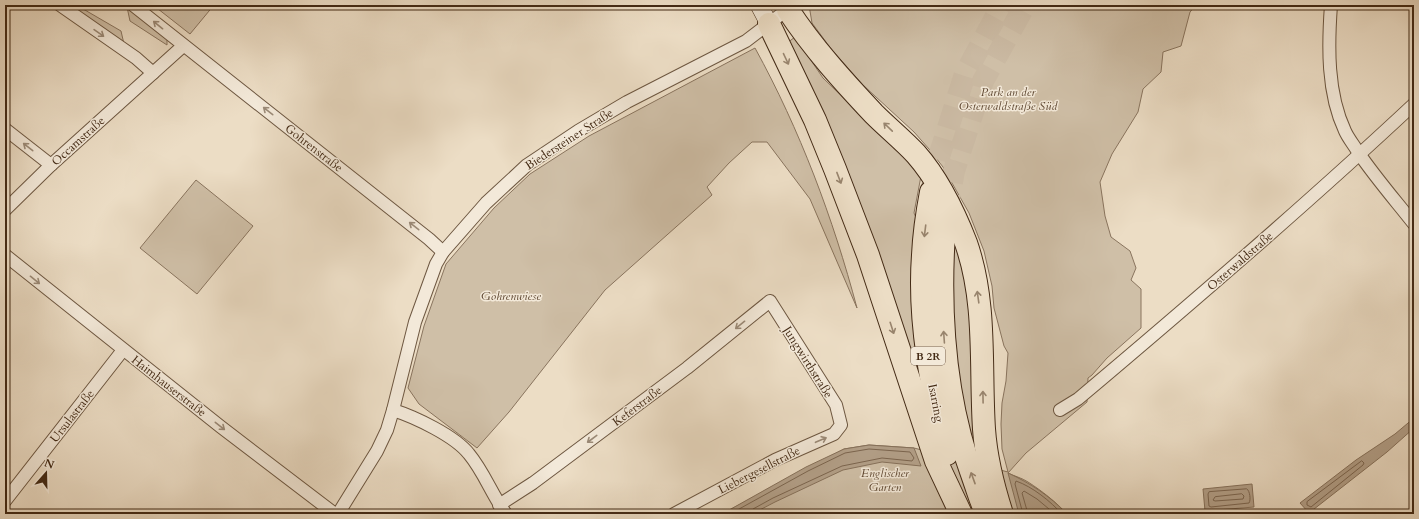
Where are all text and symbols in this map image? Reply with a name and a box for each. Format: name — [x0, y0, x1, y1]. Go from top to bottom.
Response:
one-way arrow — [153, 21, 164, 30]
one-way arrow — [94, 29, 105, 37]
one-way arrow — [783, 53, 790, 65]
park label: Park an der Osterwaldstraße Süd — [959, 84, 1058, 114]
street label: Biedersteiner Straße — [522, 105, 616, 173]
one-way arrow — [262, 107, 273, 115]
street label: Occamstraße — [48, 113, 108, 169]
street label: Gohrenstraße — [282, 120, 346, 176]
one-way arrow — [883, 123, 893, 132]
one-way arrow — [22, 143, 33, 151]
one-way arrow — [835, 171, 843, 183]
one-way arrow — [408, 222, 419, 231]
one-way arrow — [922, 224, 929, 237]
street label: Osterwaldstraße — [1204, 228, 1276, 294]
one-way arrow — [30, 275, 41, 284]
park label: Gohrenwiese — [481, 288, 541, 304]
one-way arrow — [974, 291, 982, 304]
one-way arrow — [734, 321, 745, 330]
street label: Jungwirthstraße — [778, 321, 836, 401]
one-way arrow — [889, 322, 896, 335]
one-way arrow — [940, 331, 947, 344]
road number: B 2R — [911, 347, 945, 365]
street label: Haimhauserstraße — [128, 352, 210, 420]
street label: Keferstraße — [609, 382, 665, 430]
street label: Isarring — [924, 382, 948, 424]
street label: Ursulastraße — [46, 386, 98, 446]
one-way arrow — [979, 391, 987, 404]
one-way arrow — [214, 422, 225, 430]
one-way arrow — [587, 435, 598, 443]
one-way arrow — [815, 436, 827, 443]
street label: Liebergesellstraße — [715, 442, 803, 498]
north arrow — [26, 453, 66, 493]
text: N — [42, 455, 57, 473]
park label: Englischer Garten — [861, 465, 910, 495]
one-way arrow — [968, 472, 976, 484]

